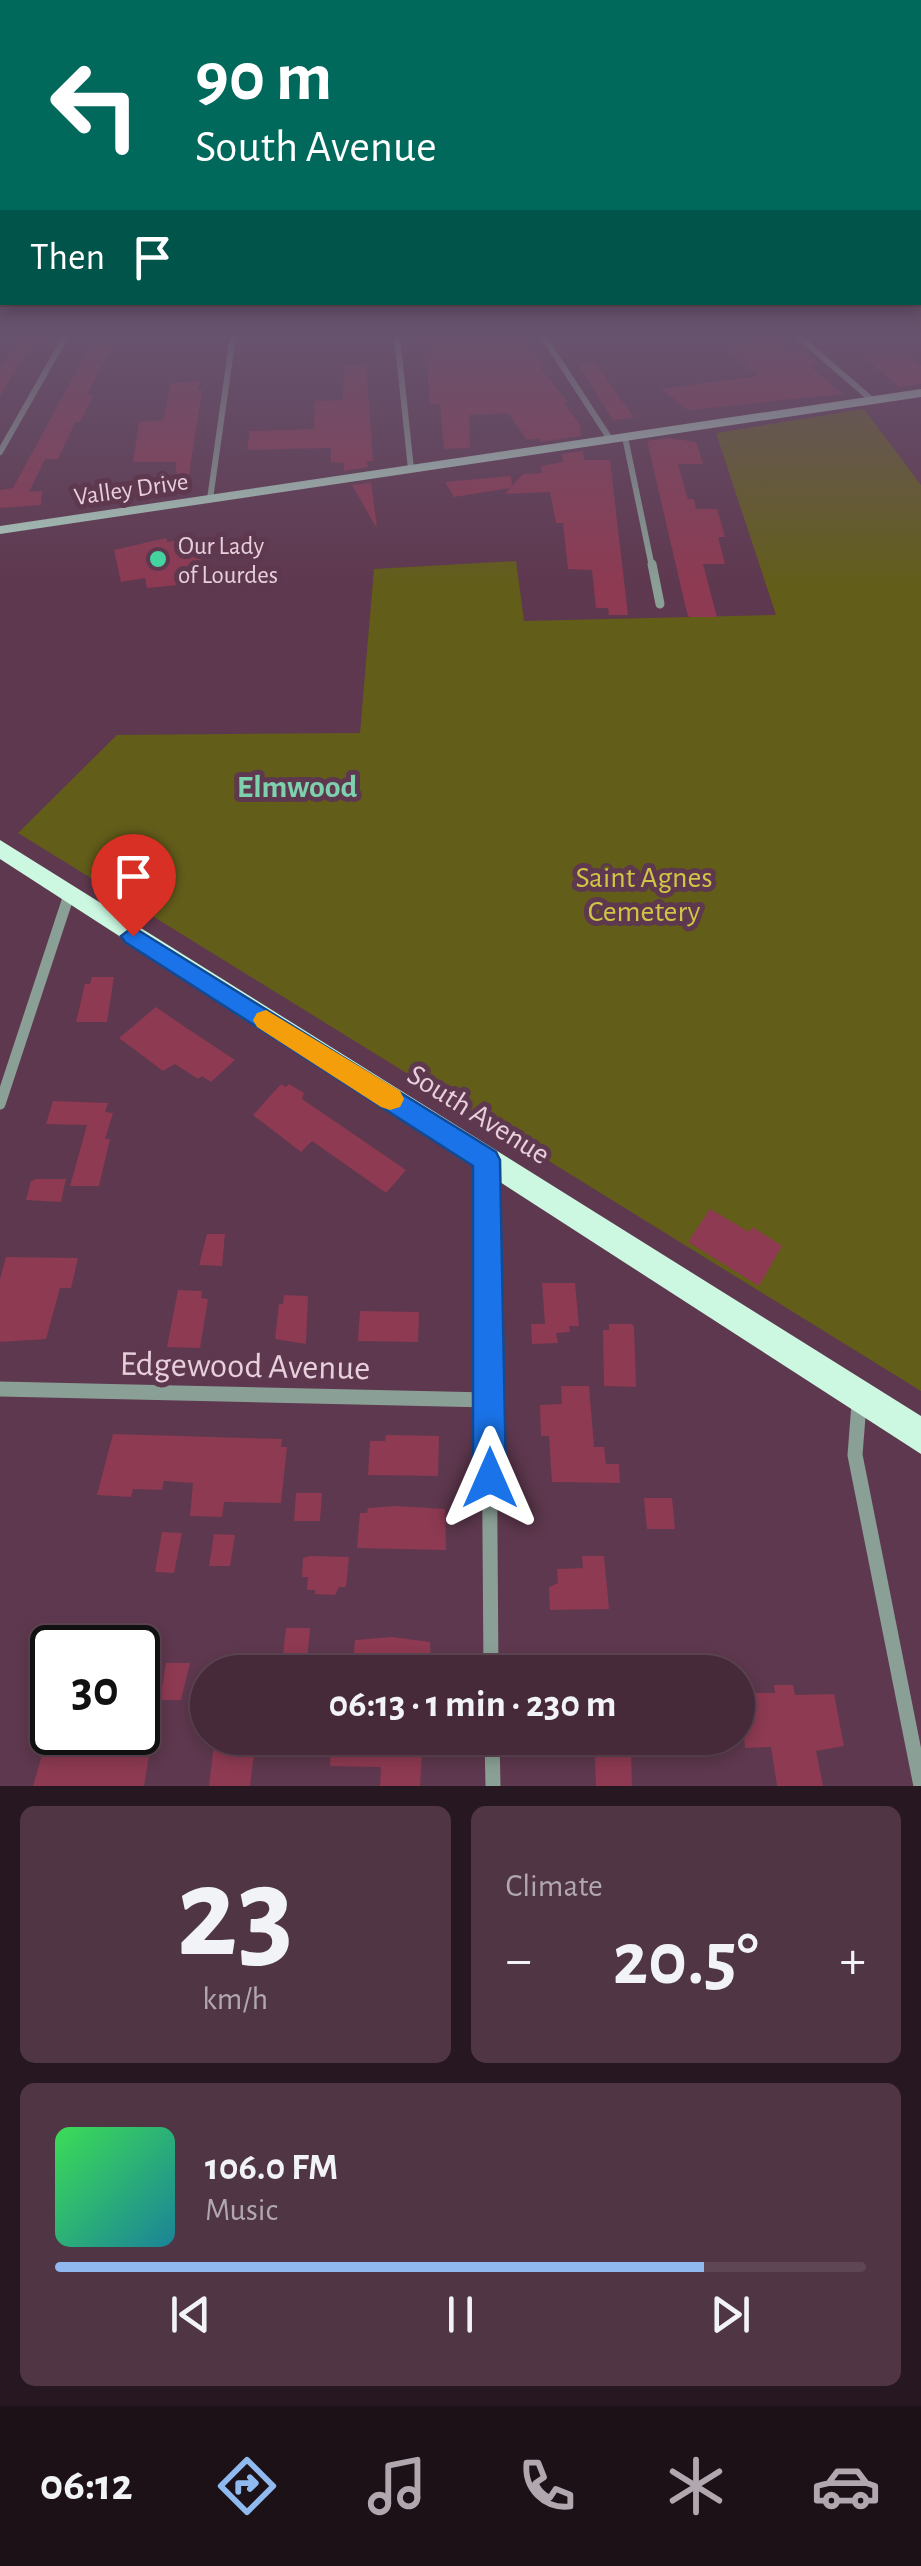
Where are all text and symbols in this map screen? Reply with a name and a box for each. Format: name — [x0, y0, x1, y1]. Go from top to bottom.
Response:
icon: left — [30, 40, 160, 170]
text: 90 m — [195, 43, 332, 113]
text: South Avenue — [195, 125, 437, 170]
icon: arrive — [125, 230, 180, 285]
text: Then — [30, 239, 105, 277]
street label: Valley Drive — [73, 469, 190, 510]
place label: Our Lady of Lourdes — [178, 534, 278, 588]
marker: Our Lady of Lourdes — [147, 548, 169, 570]
district label: Elmwood — [237, 771, 358, 803]
pin — [91, 834, 176, 937]
icon: arrive — [106, 849, 161, 904]
park label: Saint Agnes Cemetery — [575, 863, 713, 927]
street label: South Avenue — [402, 1059, 555, 1170]
street label: Edgewood Avenue — [119, 1347, 371, 1386]
position arrow — [438, 1426, 542, 1530]
speed limit sign: 30 — [30, 1625, 160, 1755]
text: 06:13 · 1 min · 230 m — [329, 1686, 616, 1724]
text: 23 — [177, 1850, 294, 1980]
text: Climate — [506, 1870, 603, 1902]
text: 20.5° — [613, 1923, 759, 1998]
text: − — [506, 1933, 532, 1988]
text: + — [840, 1933, 866, 1988]
text: km/h — [202, 1983, 268, 2015]
text: 106.0 FM — [205, 2149, 338, 2187]
text: Music — [205, 2194, 278, 2226]
icon: previous — [163, 2287, 218, 2342]
icon: pause — [433, 2287, 488, 2342]
icon: next — [703, 2287, 758, 2342]
icon: directions — [212, 2451, 282, 2521]
icon: music — [362, 2451, 432, 2521]
icon: phone — [512, 2451, 582, 2521]
icon: climate — [661, 2451, 731, 2521]
icon: car — [811, 2451, 881, 2521]
text: 06:12 — [40, 2463, 133, 2508]

